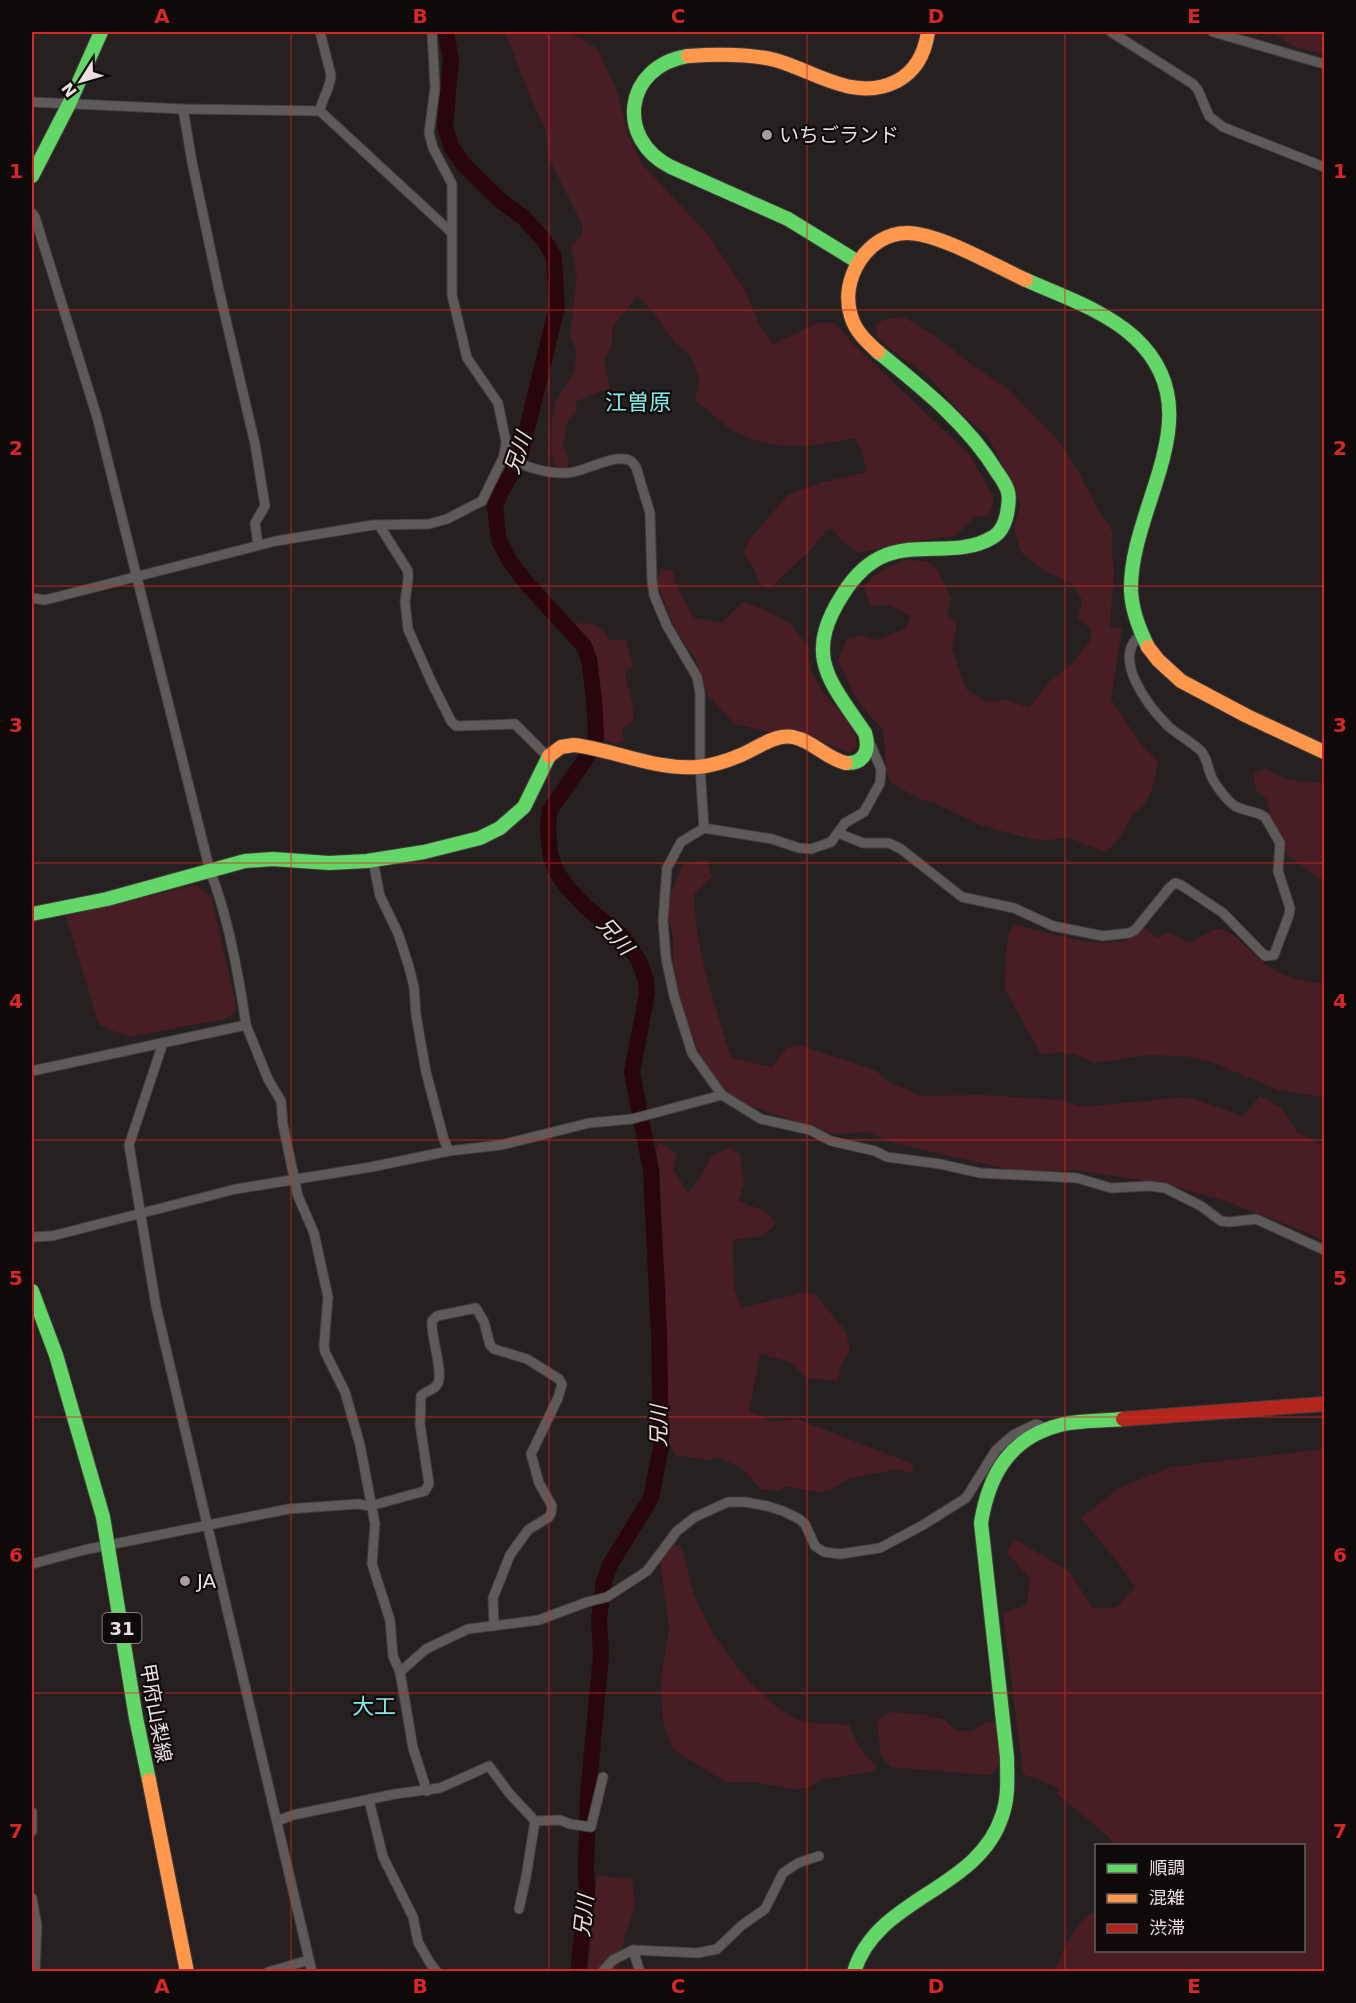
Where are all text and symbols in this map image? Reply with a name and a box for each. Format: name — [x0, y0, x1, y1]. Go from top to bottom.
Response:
text: A — [154, 4, 170, 28]
text: B — [412, 4, 428, 28]
text: C — [671, 4, 685, 28]
text: D — [928, 4, 944, 28]
text: E — [1187, 4, 1201, 28]
north arrow — [51, 51, 111, 111]
text: N — [58, 79, 81, 101]
place label: いちごランド — [779, 123, 899, 147]
marker: いちごランド — [760, 128, 774, 142]
text: 1 — [9, 159, 23, 183]
text: 1 — [1333, 159, 1347, 183]
district label: 江曽原 — [605, 390, 671, 415]
water label: 兄川 — [500, 427, 537, 477]
text: 2 — [9, 436, 23, 460]
text: 2 — [1333, 436, 1347, 460]
text: 3 — [9, 713, 23, 737]
text: 3 — [1333, 713, 1347, 737]
water label: 兄川 — [592, 912, 639, 961]
text: 4 — [9, 989, 23, 1013]
text: 4 — [1333, 989, 1347, 1013]
text: 5 — [9, 1266, 23, 1290]
text: 5 — [1333, 1266, 1347, 1290]
water label: 兄川 — [647, 1403, 671, 1447]
text: 6 — [9, 1543, 23, 1567]
text: 6 — [1333, 1543, 1347, 1567]
place label: JA — [195, 1569, 217, 1593]
marker: JA — [178, 1574, 192, 1588]
road number: 31 — [102, 1613, 142, 1643]
street label: 甲府山梨線 — [135, 1662, 177, 1764]
district label: 大工 — [352, 1694, 396, 1719]
text: 7 — [9, 1819, 23, 1843]
text: 7 — [1333, 1819, 1347, 1843]
legend — [1095, 1844, 1305, 1952]
text: 順調 — [1149, 1857, 1185, 1878]
text: 混雑 — [1149, 1887, 1185, 1908]
water label: 兄川 — [570, 1892, 598, 1938]
text: 渋滞 — [1149, 1917, 1185, 1938]
text: A — [154, 1974, 170, 1998]
text: B — [412, 1974, 428, 1998]
text: C — [671, 1974, 685, 1998]
text: D — [928, 1974, 944, 1998]
text: E — [1187, 1974, 1201, 1998]

